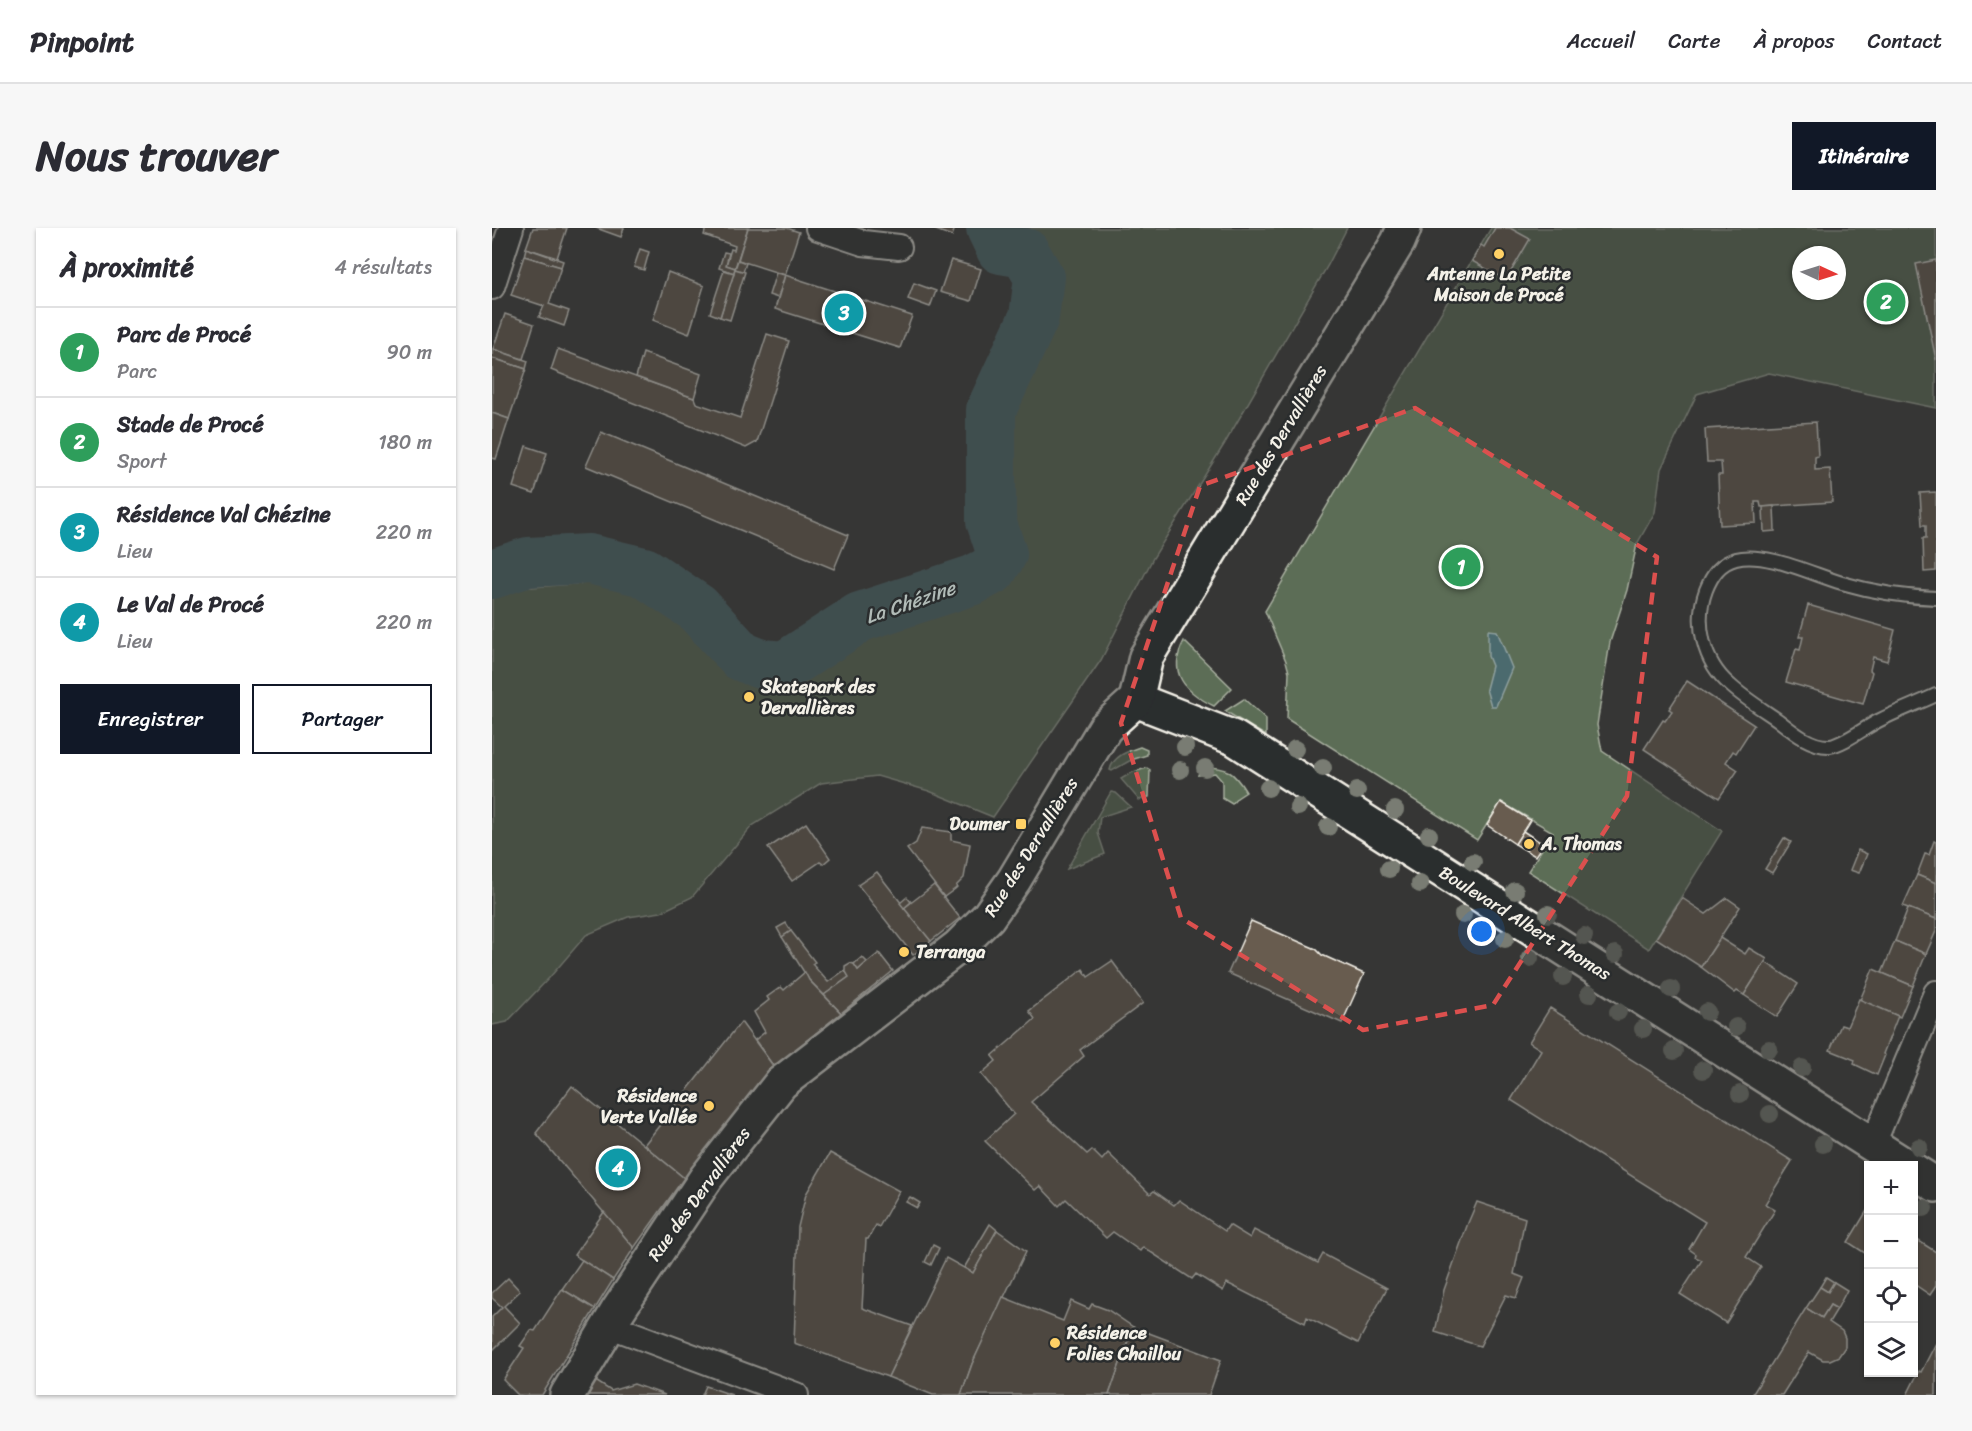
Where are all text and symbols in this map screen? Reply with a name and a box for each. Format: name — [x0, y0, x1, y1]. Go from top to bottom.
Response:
text: Pinpoint — [30, 17, 134, 66]
text: Accueil — [1567, 22, 1635, 60]
text: Carte — [1668, 22, 1721, 60]
text: À propos — [1754, 22, 1835, 60]
text: Contact — [1868, 22, 1942, 60]
text: Nous trouver — [36, 119, 276, 193]
button: Itinéraire — [1792, 122, 1936, 190]
text: À proximité — [60, 244, 194, 290]
north arrow — [1792, 246, 1846, 300]
marker: Antenne La Petite Maison de Procé — [1492, 247, 1506, 261]
text: 4 résultats — [334, 250, 432, 285]
place label: Antenne La Petite Maison de Procé — [1426, 258, 1571, 311]
pin: 2 — [1866, 280, 1906, 325]
pin: 3 — [824, 290, 864, 335]
text: Parc de Procé — [117, 315, 251, 354]
text: 1 — [75, 335, 84, 370]
text: 90 m — [387, 335, 432, 370]
text: Parc — [117, 354, 157, 389]
street label: Rue des Dervallières — [1226, 358, 1336, 512]
text: Stade de Procé — [117, 405, 264, 444]
text: 2 — [74, 425, 85, 460]
text: 180 m — [378, 425, 432, 460]
text: Sport — [117, 444, 167, 479]
text: Résidence Val Chézine — [117, 495, 331, 534]
text: 3 — [74, 515, 85, 550]
text: 220 m — [376, 515, 432, 550]
text: Lieu — [117, 534, 153, 569]
pin: 1 — [1442, 544, 1480, 590]
water label: La Chézine — [860, 570, 962, 634]
text: Le Val de Procé — [117, 585, 264, 624]
text: 4 — [73, 605, 86, 640]
text: 220 m — [376, 605, 432, 640]
text: Lieu — [117, 624, 153, 659]
place label: Skatepark des Dervallières — [760, 671, 876, 724]
button: Enregistrer — [60, 684, 240, 754]
button: Partager — [252, 684, 432, 754]
marker: Skatepark des Dervallières — [742, 690, 756, 704]
street label: Rue des Dervallières — [975, 770, 1087, 923]
place label: Doumer — [950, 808, 1011, 840]
marker: Doumer — [1014, 817, 1028, 831]
place label: A. Thomas — [1540, 828, 1622, 860]
marker: A. Thomas — [1522, 837, 1536, 851]
street label: Boulevard Albert Thomas — [1432, 857, 1618, 990]
your location — [1467, 917, 1496, 946]
place label: Terranga — [916, 936, 986, 968]
marker: Terranga — [897, 945, 911, 959]
place label: Résidence Verte Vallée — [601, 1080, 698, 1133]
marker: Résidence Verte Vallée — [702, 1099, 716, 1113]
street label: Rue des Dervallières — [639, 1119, 759, 1268]
pin: 4 — [598, 1146, 638, 1190]
map controls — [1864, 1161, 1918, 1377]
button: + — [1864, 1161, 1918, 1215]
button: − — [1864, 1215, 1918, 1269]
button: locate — [1864, 1269, 1918, 1323]
place label: Résidence Folies Chaillou — [1066, 1317, 1182, 1370]
button: layers — [1864, 1323, 1918, 1377]
marker: Résidence Folies Chaillou — [1048, 1336, 1062, 1350]

